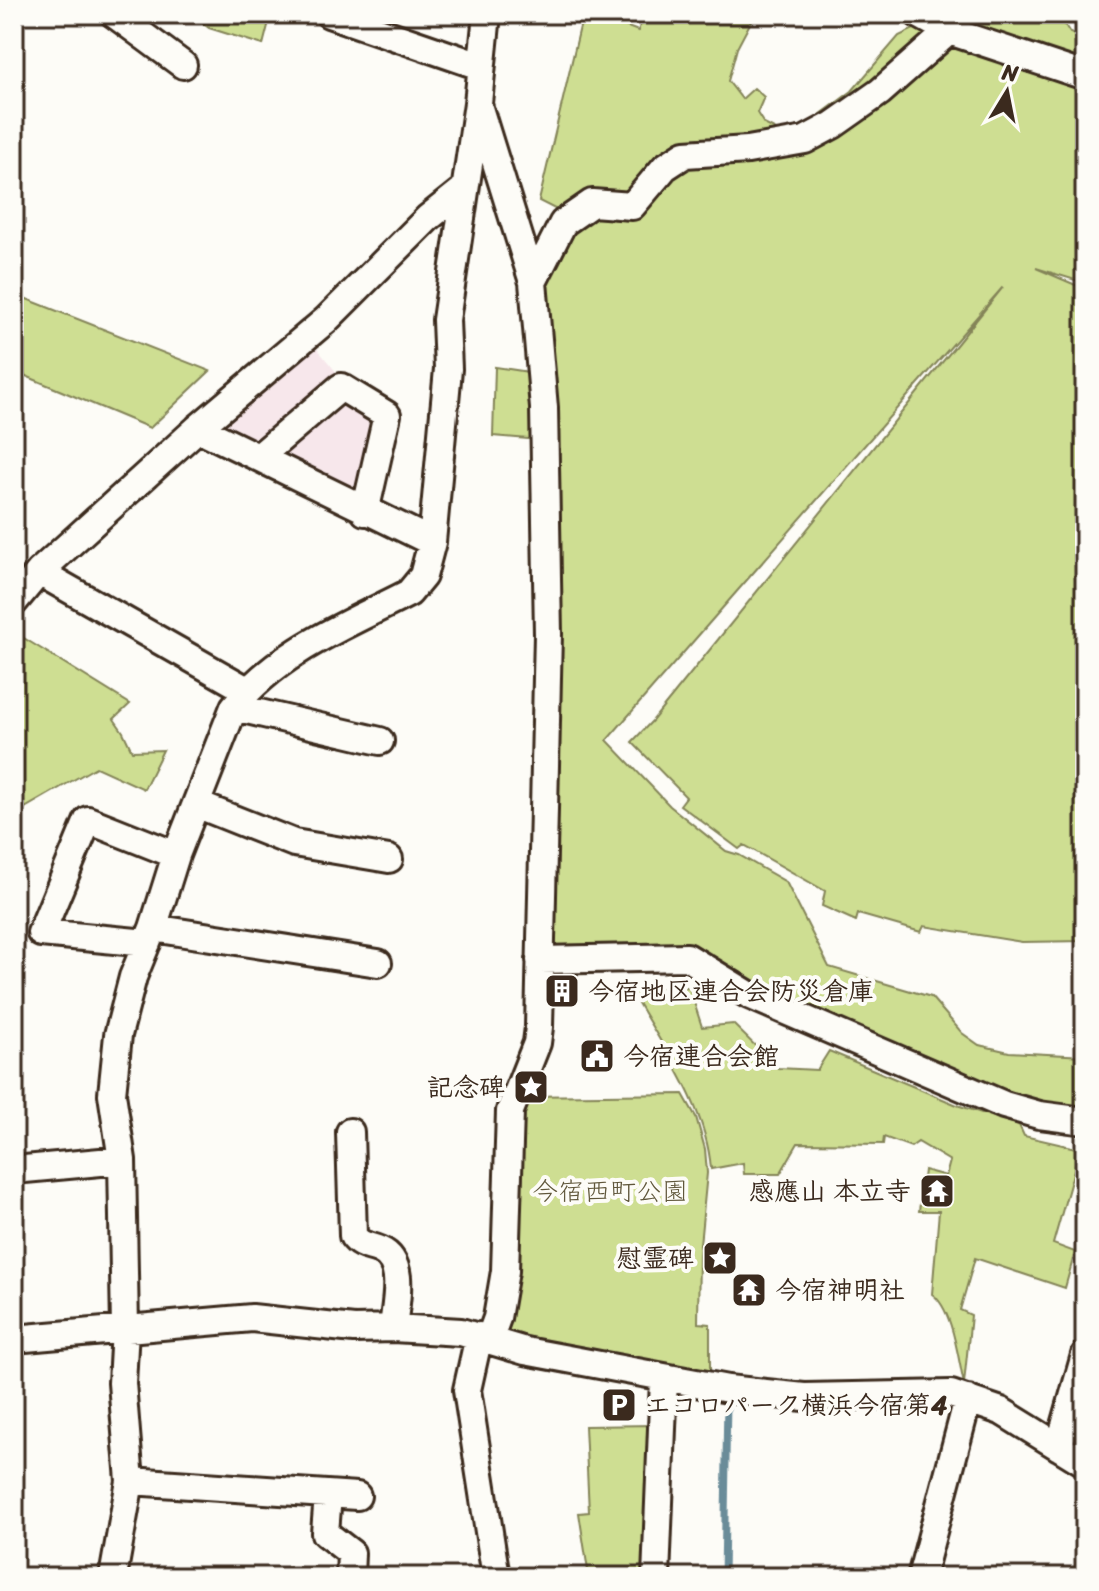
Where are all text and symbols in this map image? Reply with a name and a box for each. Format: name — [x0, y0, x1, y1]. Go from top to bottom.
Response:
north arrow — [967, 52, 1047, 132]
text: N — [999, 52, 1022, 93]
place label: 今宿地区連合会防災倉庫 — [588, 968, 874, 1014]
building icon: 今宿地区連合会防災倉庫 — [543, 972, 581, 1010]
place label: 今宿連合会館 — [623, 1033, 779, 1079]
public building icon: 今宿連合会館 — [578, 1037, 616, 1075]
place label: 記念碑 — [427, 1064, 505, 1110]
place icon: 記念碑 — [512, 1068, 550, 1106]
park label: 今宿西町公園 — [532, 1168, 688, 1214]
place label: 感應山 本立寺 — [748, 1168, 911, 1214]
temple icon: 感應山 本立寺 — [918, 1172, 956, 1210]
place label: 慰霊碑 — [616, 1235, 694, 1281]
place icon: 慰霊碑 — [701, 1239, 739, 1277]
place label: 今宿神明社 — [775, 1267, 905, 1313]
temple icon: 今宿神明社 — [730, 1271, 768, 1309]
place label: エコロパーク横浜今宿第4 — [645, 1382, 947, 1428]
parking icon: エコロパーク横浜今宿第4 — [600, 1386, 638, 1424]

